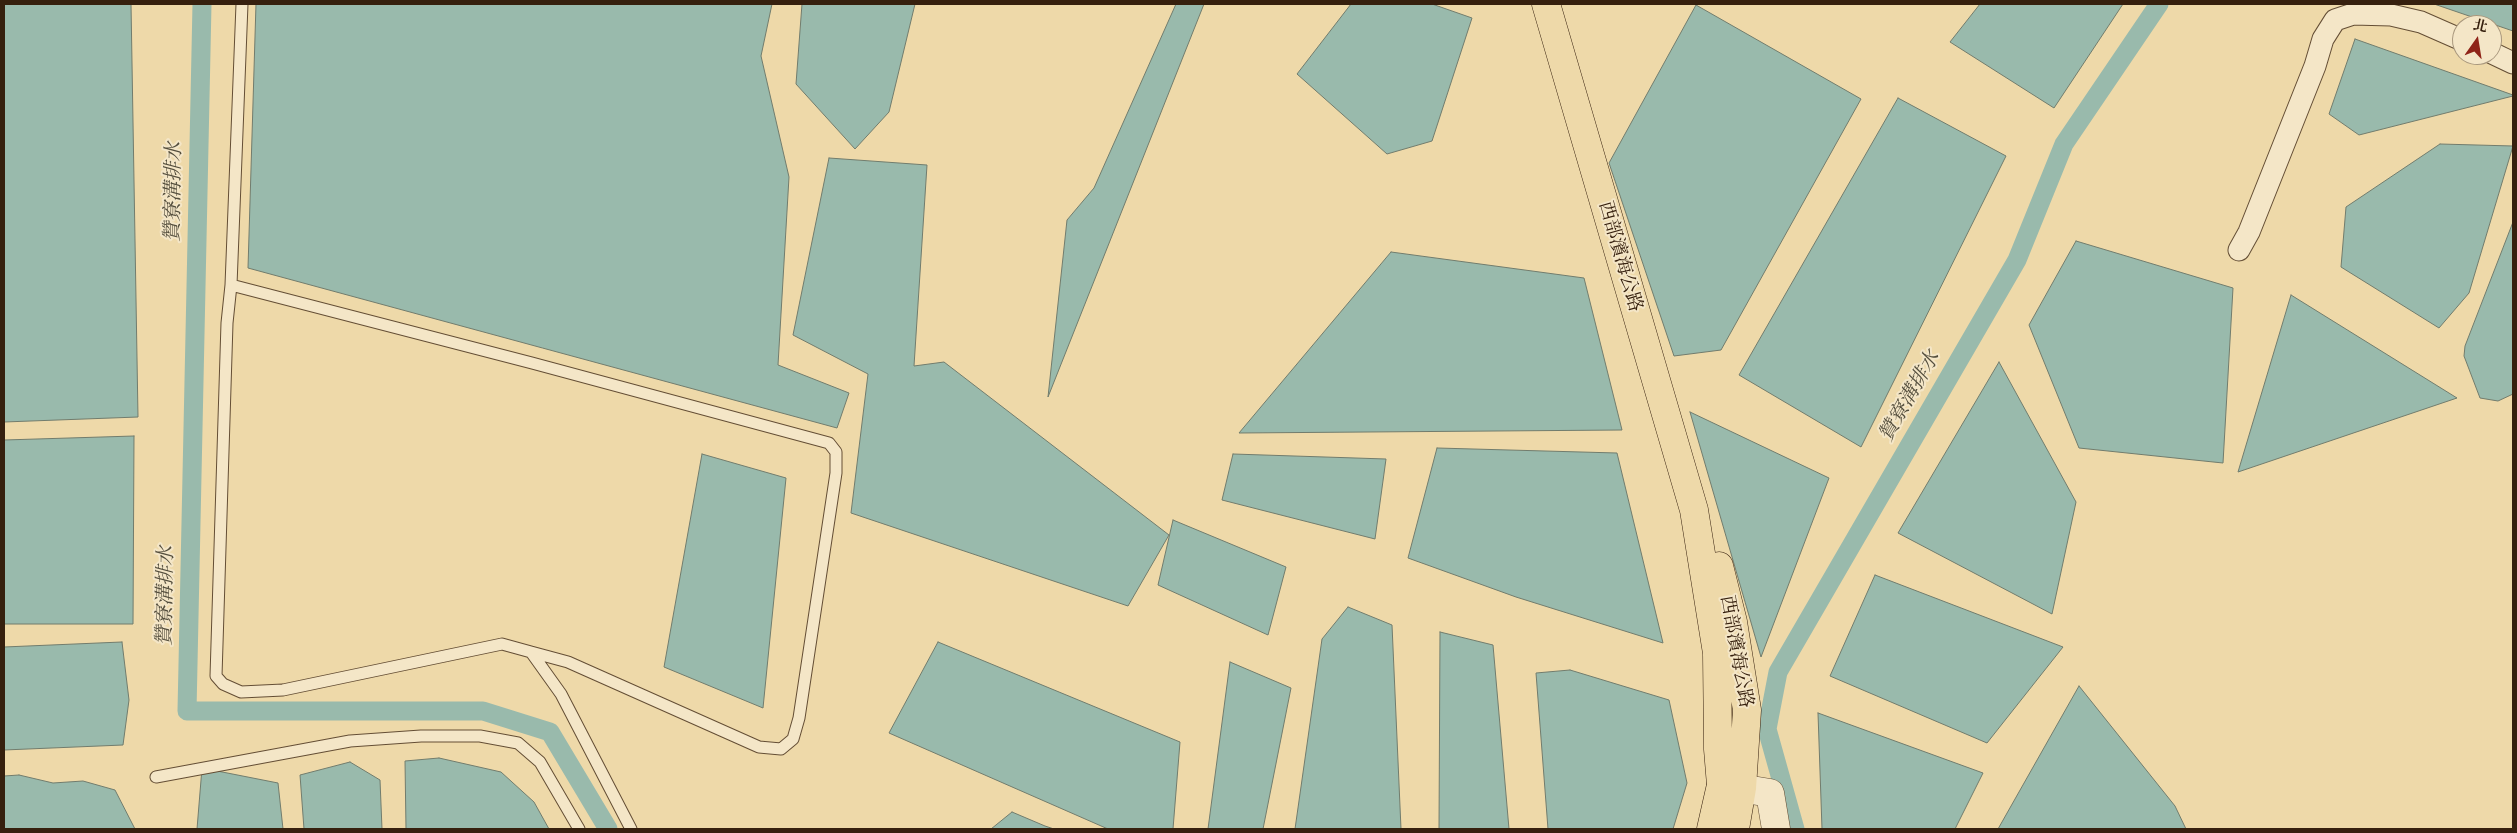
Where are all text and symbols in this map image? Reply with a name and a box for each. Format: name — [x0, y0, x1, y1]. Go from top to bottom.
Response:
north arrow — [2452, 15, 2502, 65]
text: 北 — [2471, 16, 2489, 37]
water label: 贊寮溝排水 — [162, 142, 188, 242]
street label: 西部濱海公路 — [1592, 199, 1646, 315]
water label: 贊寮溝排水 — [1876, 348, 1946, 446]
water label: 贊寮溝排水 — [154, 546, 180, 646]
street label: 西部濱海公路 — [1714, 594, 1756, 710]

